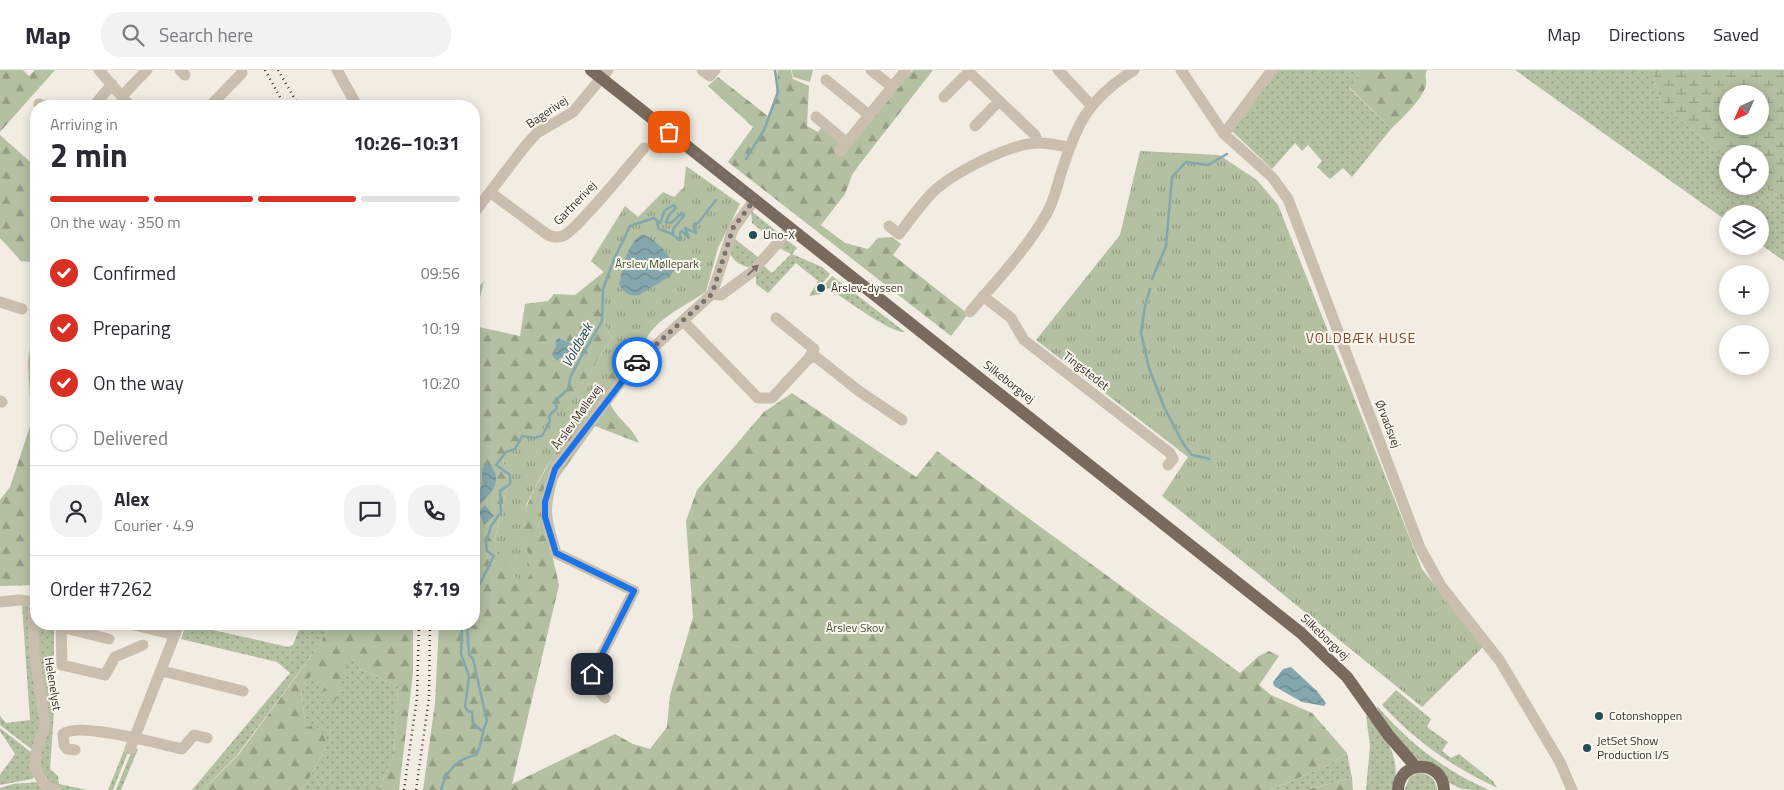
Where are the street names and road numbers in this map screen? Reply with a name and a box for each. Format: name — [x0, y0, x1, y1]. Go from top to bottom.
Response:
street label: Bagerivej — [522, 91, 571, 133]
street label: Gartnerivej — [549, 176, 601, 229]
street label: Tingstedet — [1059, 346, 1114, 395]
street label: Silkeborgvej — [980, 355, 1039, 408]
street label: Årslev Møllevej — [547, 380, 607, 453]
street label: Ørvadsvej — [1371, 397, 1406, 451]
street label: Silkeborgvej — [1297, 609, 1354, 664]
street label: Helenelyst — [40, 656, 67, 713]

